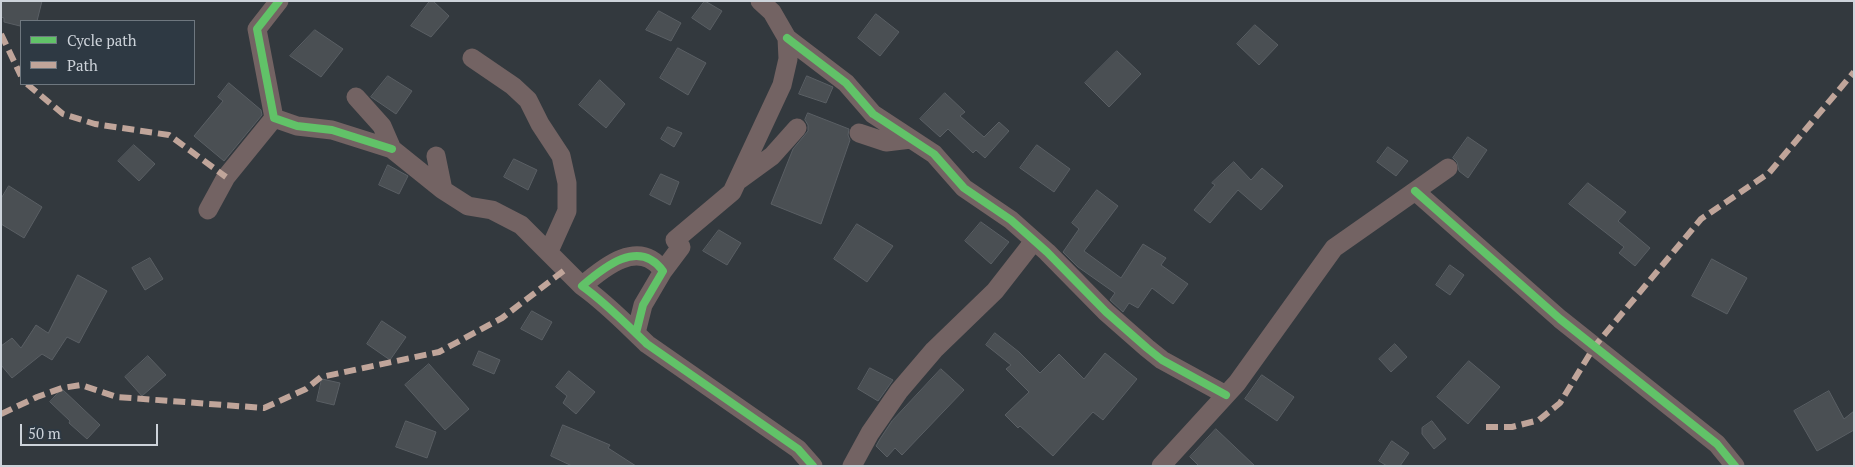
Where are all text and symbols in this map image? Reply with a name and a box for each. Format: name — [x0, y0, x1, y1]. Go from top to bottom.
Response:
legend — [20, 20, 195, 85]
text: Cycle path — [67, 30, 137, 50]
text: Path — [67, 55, 98, 75]
scale bar — [22, 414, 160, 446]
text: 50 m — [28, 423, 61, 443]

